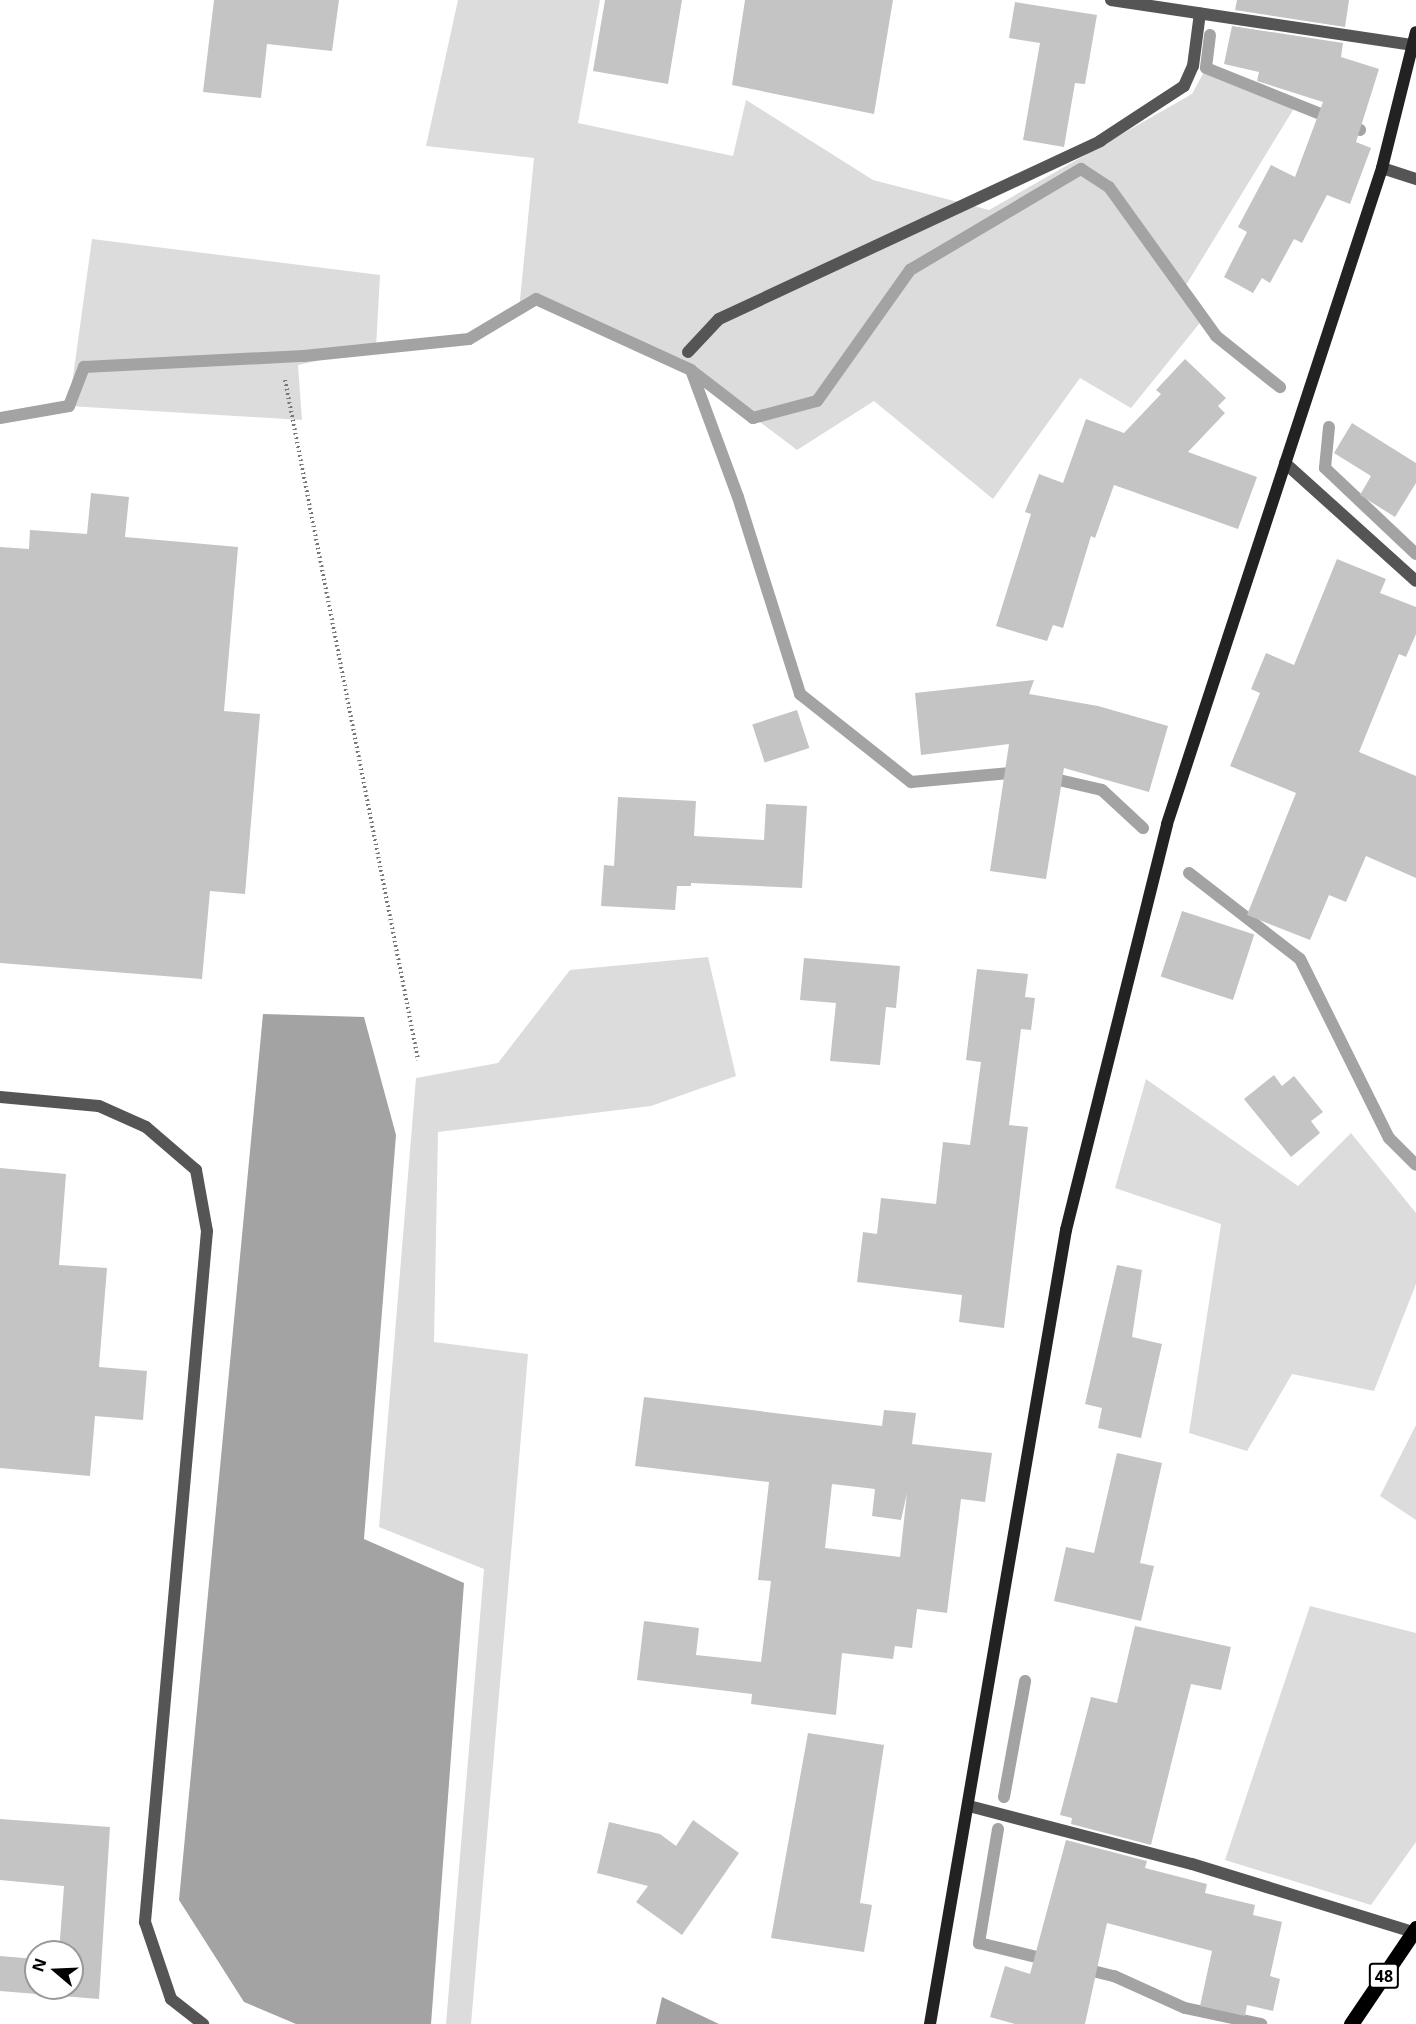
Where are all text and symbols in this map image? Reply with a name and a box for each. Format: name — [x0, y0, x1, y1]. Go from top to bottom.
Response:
north arrow — [24, 1940, 84, 2000]
text: N — [26, 1955, 51, 1975]
road number: 48 — [1368, 1963, 1400, 1989]

